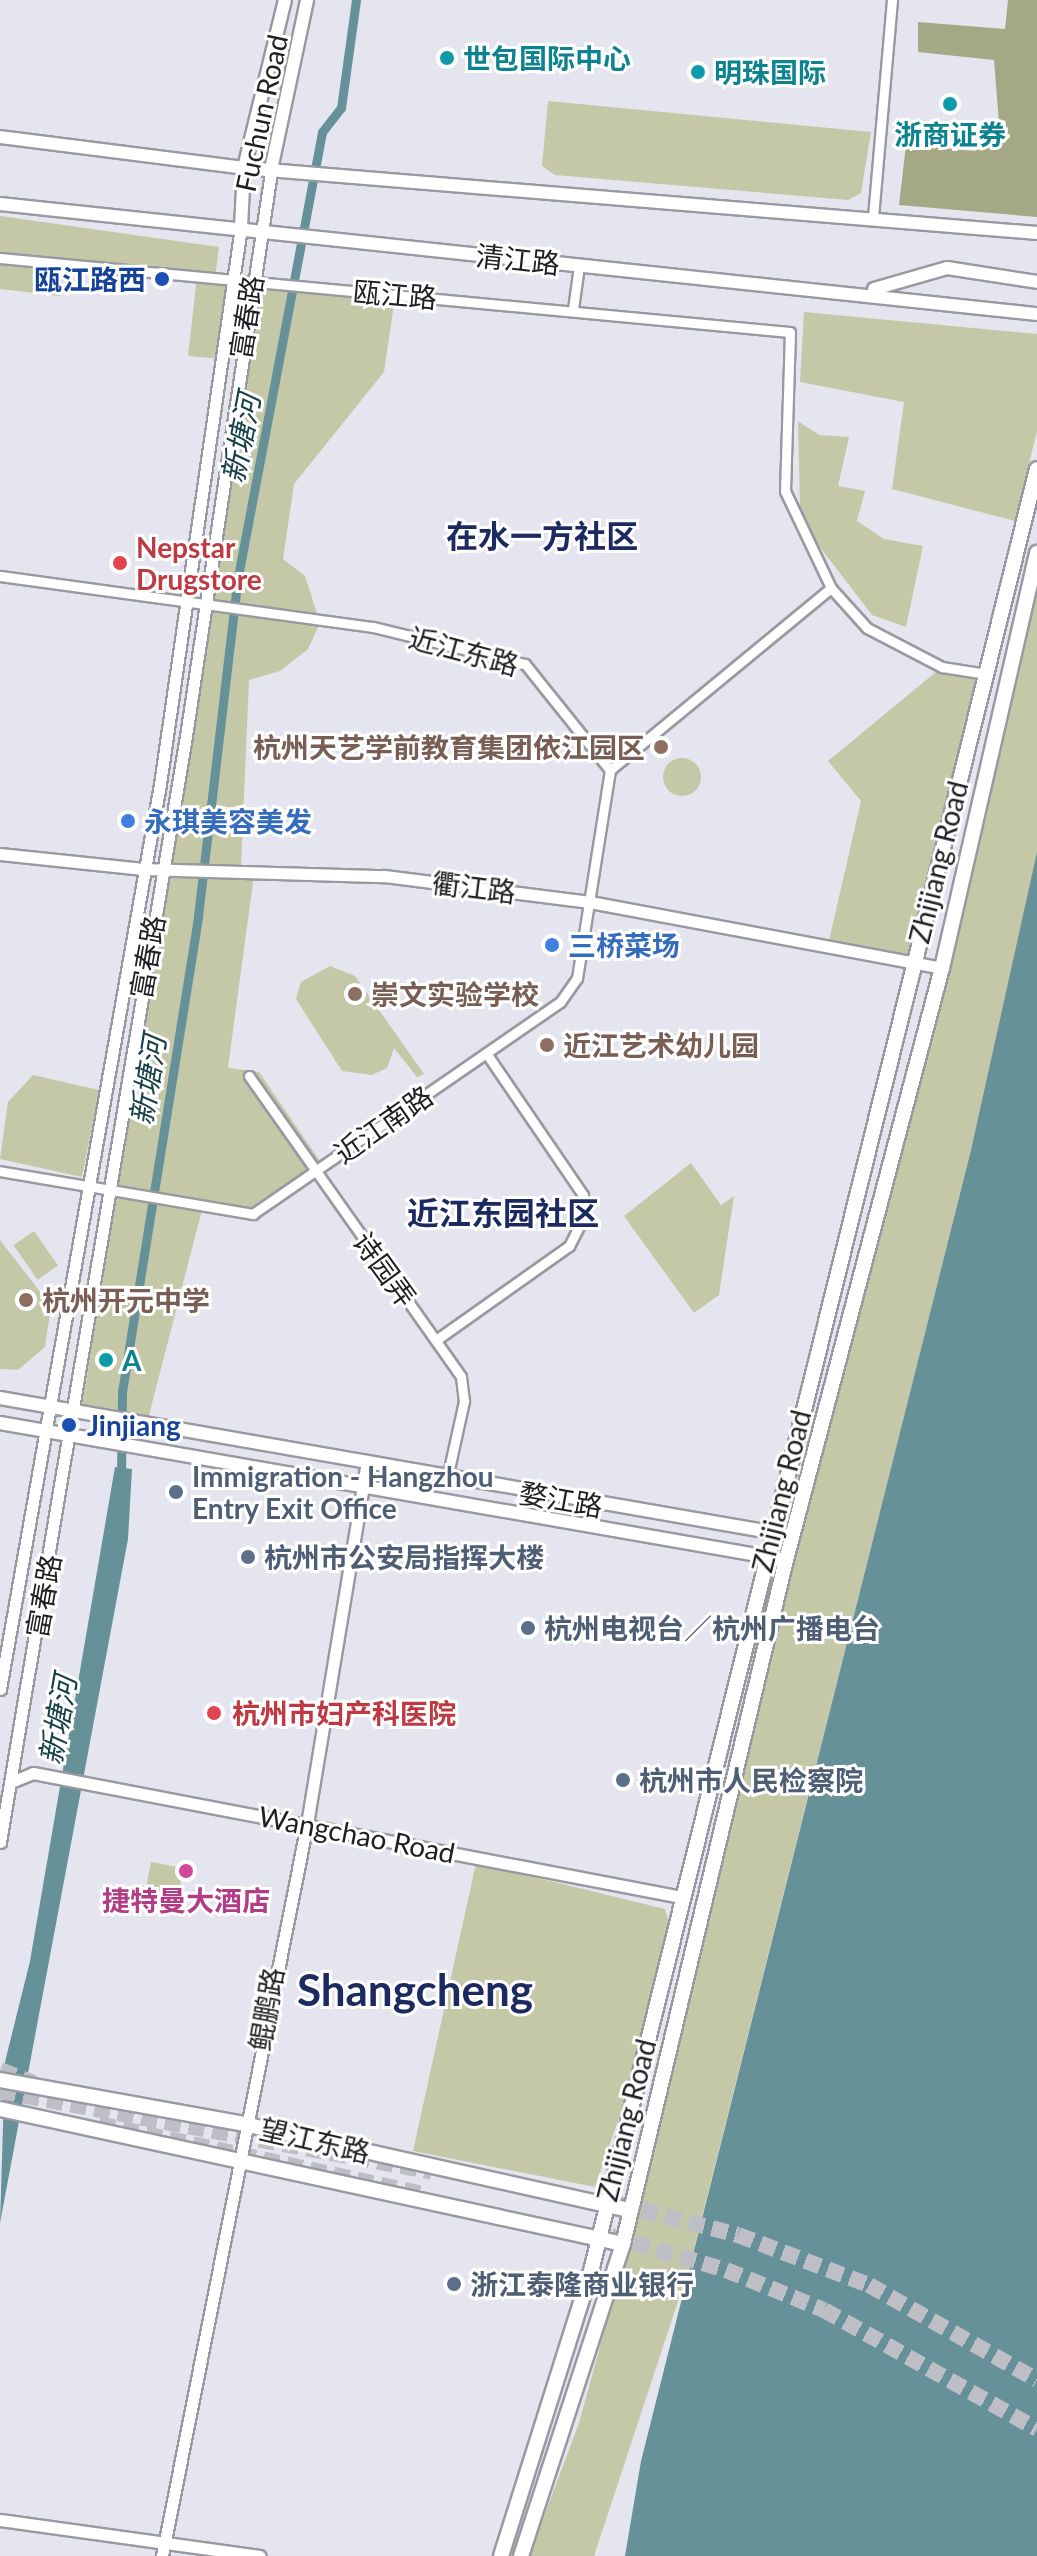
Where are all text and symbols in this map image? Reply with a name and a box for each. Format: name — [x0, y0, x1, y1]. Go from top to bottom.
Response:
street label: Fuchun Road — [228, 31, 294, 195]
place label: 世包国际中心 — [463, 41, 631, 75]
marker: 世包国际中心 — [438, 49, 456, 67]
place label: 明珠国际 — [714, 55, 826, 89]
marker: 明珠国际 — [689, 63, 707, 81]
marker: 浙商证券 — [941, 95, 959, 113]
place label: 浙商证券 — [894, 117, 1006, 151]
street label: 清江路 — [474, 238, 562, 280]
place label: 瓯江路西 — [34, 262, 146, 296]
marker: 瓯江路西 — [153, 270, 171, 288]
street label: 富春路 — [223, 273, 269, 361]
street label: 瓯江路 — [352, 274, 438, 314]
water label: 新塘河 — [214, 390, 266, 486]
district label: 在水一方社区 — [446, 517, 638, 555]
place label: Nepstar Drugstore — [136, 530, 262, 596]
marker: Nepstar Drugstore — [111, 554, 129, 572]
street label: 近江东路 — [406, 620, 522, 682]
place label: 杭州天艺学前教育集团依江园区 — [253, 730, 645, 764]
marker: 杭州天艺学前教育集团依江园区 — [652, 738, 670, 756]
street label: Zhijiang Road — [902, 777, 974, 947]
place label: 永琪美容美发 — [144, 804, 312, 838]
marker: 永琪美容美发 — [119, 812, 137, 830]
street label: 衢江路 — [430, 865, 518, 909]
street label: 富春路 — [123, 913, 171, 1001]
place label: 三桥菜场 — [568, 928, 680, 962]
marker: 三桥菜场 — [543, 936, 561, 954]
place label: 崇文实验学校 — [371, 977, 539, 1011]
marker: 崇文实验学校 — [346, 985, 364, 1003]
place label: 近江艺术幼儿园 — [563, 1028, 759, 1062]
water label: 新塘河 — [122, 1033, 172, 1127]
marker: 近江艺术幼儿园 — [538, 1036, 556, 1054]
street label: 近江南路 — [327, 1078, 439, 1170]
district label: 近江东园社区 — [407, 1194, 599, 1232]
street label: 诗园弄 — [347, 1225, 423, 1313]
place label: 杭州开元中学 — [42, 1283, 210, 1317]
marker: 杭州开元中学 — [17, 1291, 35, 1309]
place label: A — [122, 1343, 141, 1377]
marker: A — [97, 1351, 115, 1369]
street label: Zhijiang Road — [745, 1406, 817, 1576]
place label: Jinjiang — [87, 1408, 181, 1442]
marker: Jinjiang — [58, 1414, 80, 1436]
place label: Immigration - Hangzhou Entry Exit Office — [192, 1459, 494, 1525]
street label: 婺江路 — [517, 1475, 605, 1523]
marker: Immigration - Hangzhou Entry Exit Office — [167, 1483, 185, 1501]
place label: 杭州市公安局指挥大楼 — [264, 1540, 544, 1574]
marker: 杭州市公安局指挥大楼 — [239, 1548, 257, 1566]
street label: 富春路 — [19, 1552, 67, 1640]
place label: 杭州电视台／杭州广播电台 — [544, 1611, 880, 1645]
marker: 杭州电视台／杭州广播电台 — [519, 1619, 537, 1637]
water label: 新塘河 — [31, 1673, 83, 1767]
place label: 杭州市妇产科医院 — [232, 1696, 456, 1730]
marker: 杭州市妇产科医院 — [203, 1702, 225, 1724]
place label: 杭州市人民检察院 — [639, 1763, 863, 1797]
marker: 杭州市人民检察院 — [614, 1771, 632, 1789]
street label: Wangchao Road — [256, 1798, 458, 1870]
marker: 捷特曼大酒店 — [177, 1862, 195, 1880]
place label: 捷特曼大酒店 — [102, 1883, 270, 1917]
district label: Shangcheng — [297, 1963, 533, 2015]
street label: 鲲鹏路 — [242, 1965, 290, 2053]
street label: Zhijiang Road — [590, 2035, 662, 2205]
street label: 望江东路 — [257, 2111, 373, 2169]
place label: 浙江泰隆商业银行 — [470, 2267, 694, 2301]
marker: 浙江泰隆商业银行 — [445, 2275, 463, 2293]

